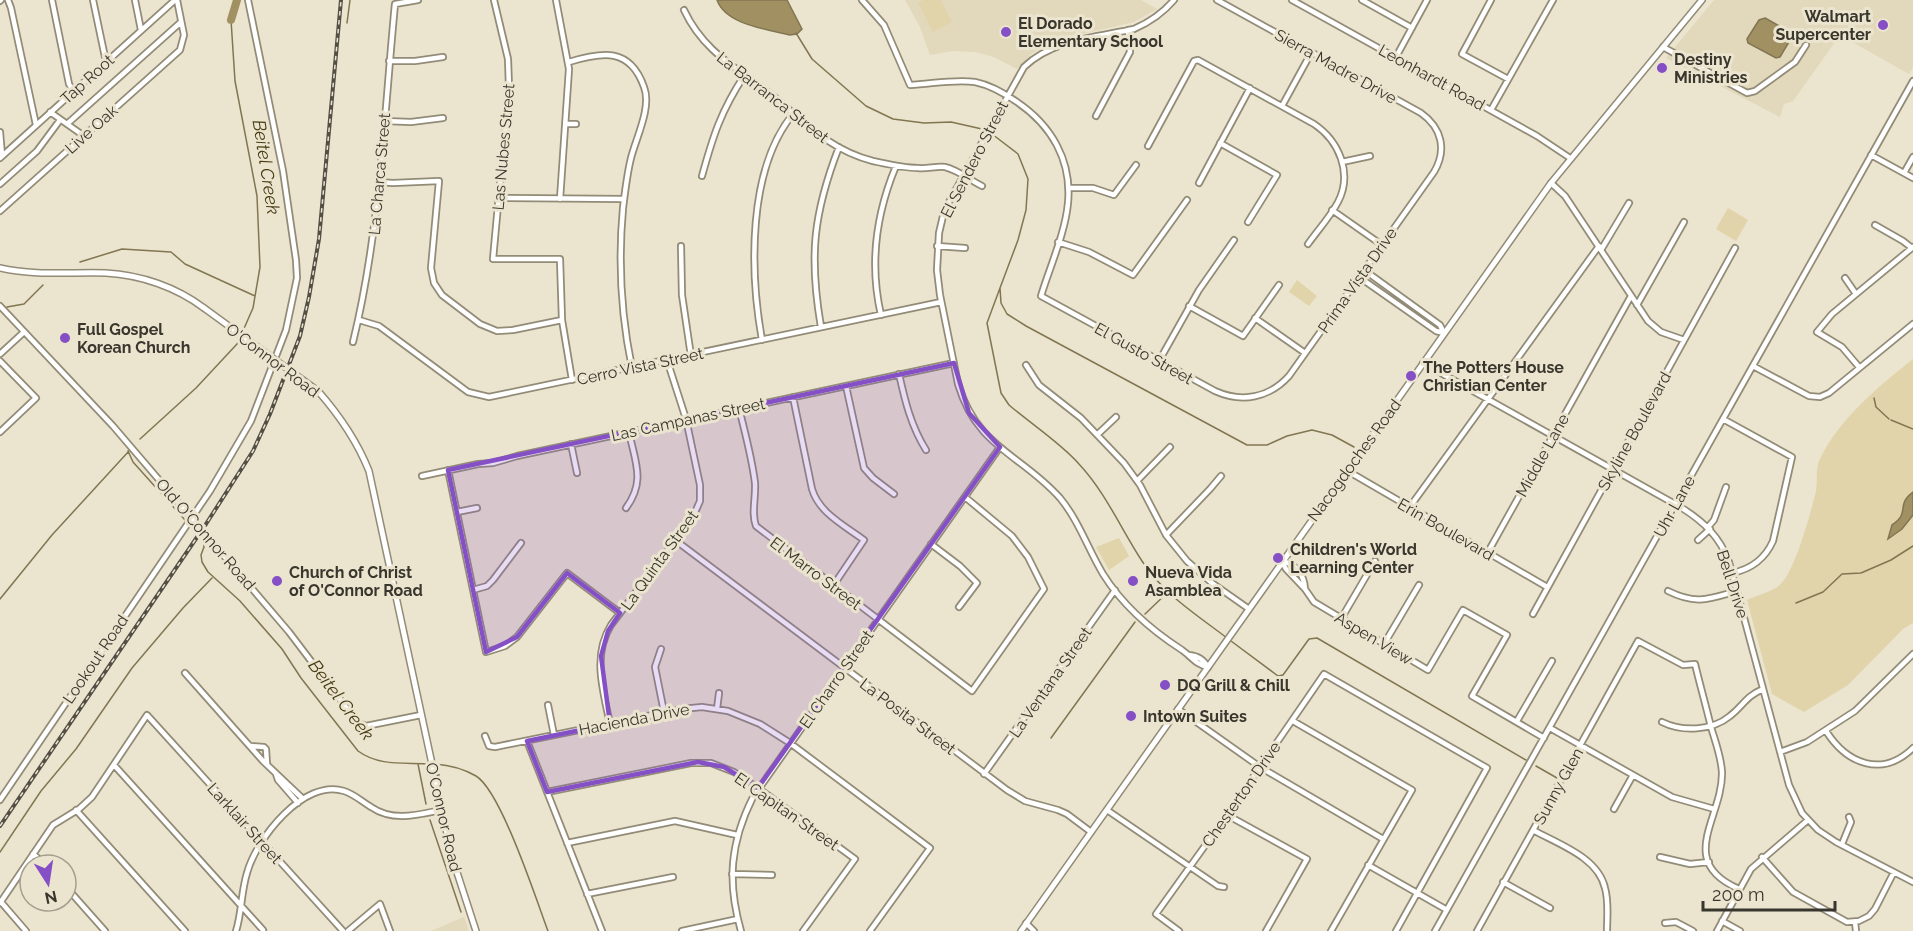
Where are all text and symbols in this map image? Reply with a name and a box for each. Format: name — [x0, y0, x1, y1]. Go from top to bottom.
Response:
place label: Walmart Supercenter — [1776, 7, 1871, 44]
place label: El Dorado Elementary School — [1018, 14, 1164, 51]
marker: Walmart Supercenter — [1876, 18, 1890, 32]
marker: El Dorado Elementary School — [999, 25, 1013, 39]
street label: Sierra Madre Drive — [1272, 25, 1400, 108]
street label: Leonhardt Road — [1375, 40, 1488, 115]
street label: La Barranca Street — [713, 48, 833, 147]
street label: Tap Root — [57, 50, 118, 108]
place label: Destiny Ministries — [1674, 50, 1748, 87]
marker: Destiny Ministries — [1655, 61, 1669, 75]
street label: Las Nubes Street — [488, 82, 519, 211]
street label: El Sendero Street — [937, 97, 1012, 221]
street label: Live Oak — [61, 101, 122, 158]
street label: La Charca Street — [365, 112, 394, 236]
water label: Beitel Creek — [249, 118, 284, 216]
street label: Prima Vista Drive — [1314, 224, 1401, 337]
street label: O'Connor Road — [222, 319, 323, 402]
street label: El Gusto Street — [1091, 319, 1197, 389]
place label: Full Gospel Korean Church — [77, 320, 191, 357]
marker: Full Gospel Korean Church — [58, 331, 72, 345]
street label: Cerro Vista Street — [575, 344, 706, 389]
place label: The Potters House Christian Center — [1423, 358, 1564, 395]
street label: Skyline Boulevard — [1594, 368, 1675, 494]
marker: The Potters House Christian Center — [1404, 369, 1418, 383]
street label: Las Campanas Street — [609, 394, 768, 445]
street label: Nacogdoches Road — [1304, 396, 1405, 525]
street label: Middle Lane — [1512, 410, 1573, 500]
street label: Uhr Lane — [1650, 472, 1699, 540]
street label: Old O'Connor Road — [152, 475, 259, 594]
street label: Erin Boulevard — [1394, 494, 1497, 565]
street label: La Quinta Street — [617, 506, 702, 614]
street label: El Marro Street — [766, 533, 866, 614]
place label: Children's World Learning Center — [1290, 540, 1417, 577]
street label: Bell Drive — [1713, 548, 1752, 621]
marker: Children's World Learning Center — [1271, 551, 1285, 565]
place label: Church of Christ of O'Connor Road — [289, 563, 423, 600]
place label: Nueva Vida Asamblea — [1145, 563, 1232, 600]
marker: Church of Christ of O'Connor Road — [270, 574, 284, 588]
marker: Nueva Vida Asamblea — [1126, 574, 1140, 588]
street label: Aspen View — [1332, 608, 1416, 669]
street label: Lookout Road — [59, 611, 132, 707]
street label: La Ventana Street — [1005, 623, 1096, 741]
street label: El Charro Street — [795, 626, 878, 732]
water label: Beitel Creek — [304, 655, 379, 744]
street label: La Posita Street — [856, 674, 960, 759]
place label: DQ Grill & Chill — [1177, 676, 1291, 695]
marker: DQ Grill & Chill — [1158, 678, 1172, 692]
street label: Hacienda Drive — [577, 699, 691, 740]
place label: Intown Suites — [1143, 707, 1247, 726]
marker: Intown Suites — [1124, 709, 1138, 723]
street label: Chesterton Drive — [1198, 738, 1285, 851]
street label: Sunny Glen — [1530, 745, 1587, 828]
street label: O'Connor Road — [422, 761, 465, 874]
street label: El Capitan Street — [731, 768, 843, 855]
street label: Larklair Street — [203, 779, 286, 868]
north arrow — [18, 853, 78, 913]
scale bar — [1703, 874, 1835, 912]
text: 200 m — [1712, 884, 1765, 905]
text: N — [43, 887, 59, 908]

